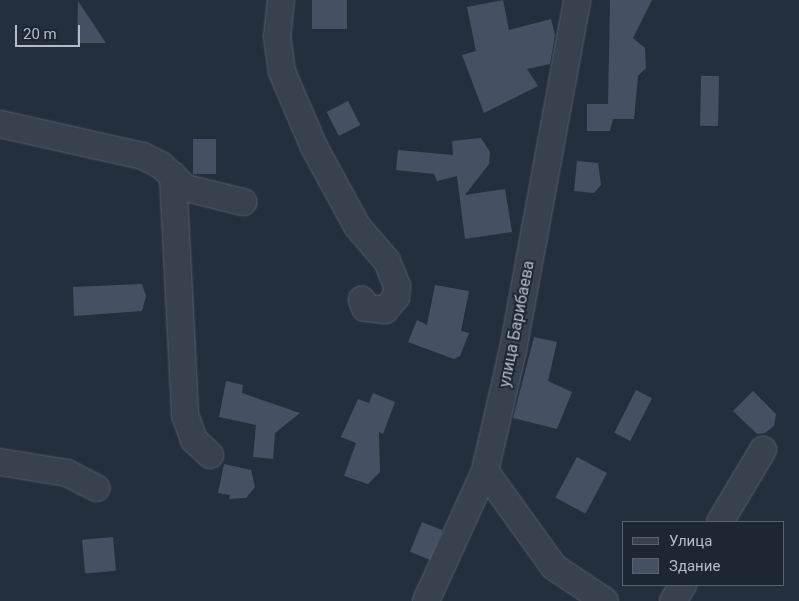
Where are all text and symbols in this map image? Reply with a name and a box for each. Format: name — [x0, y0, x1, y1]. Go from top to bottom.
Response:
scale bar — [18, 15, 82, 47]
text: 20 m — [23, 25, 57, 43]
street label: улица Барибаева — [495, 259, 539, 389]
legend — [622, 521, 784, 586]
text: Улица — [669, 532, 712, 550]
text: Здание — [669, 557, 720, 575]

